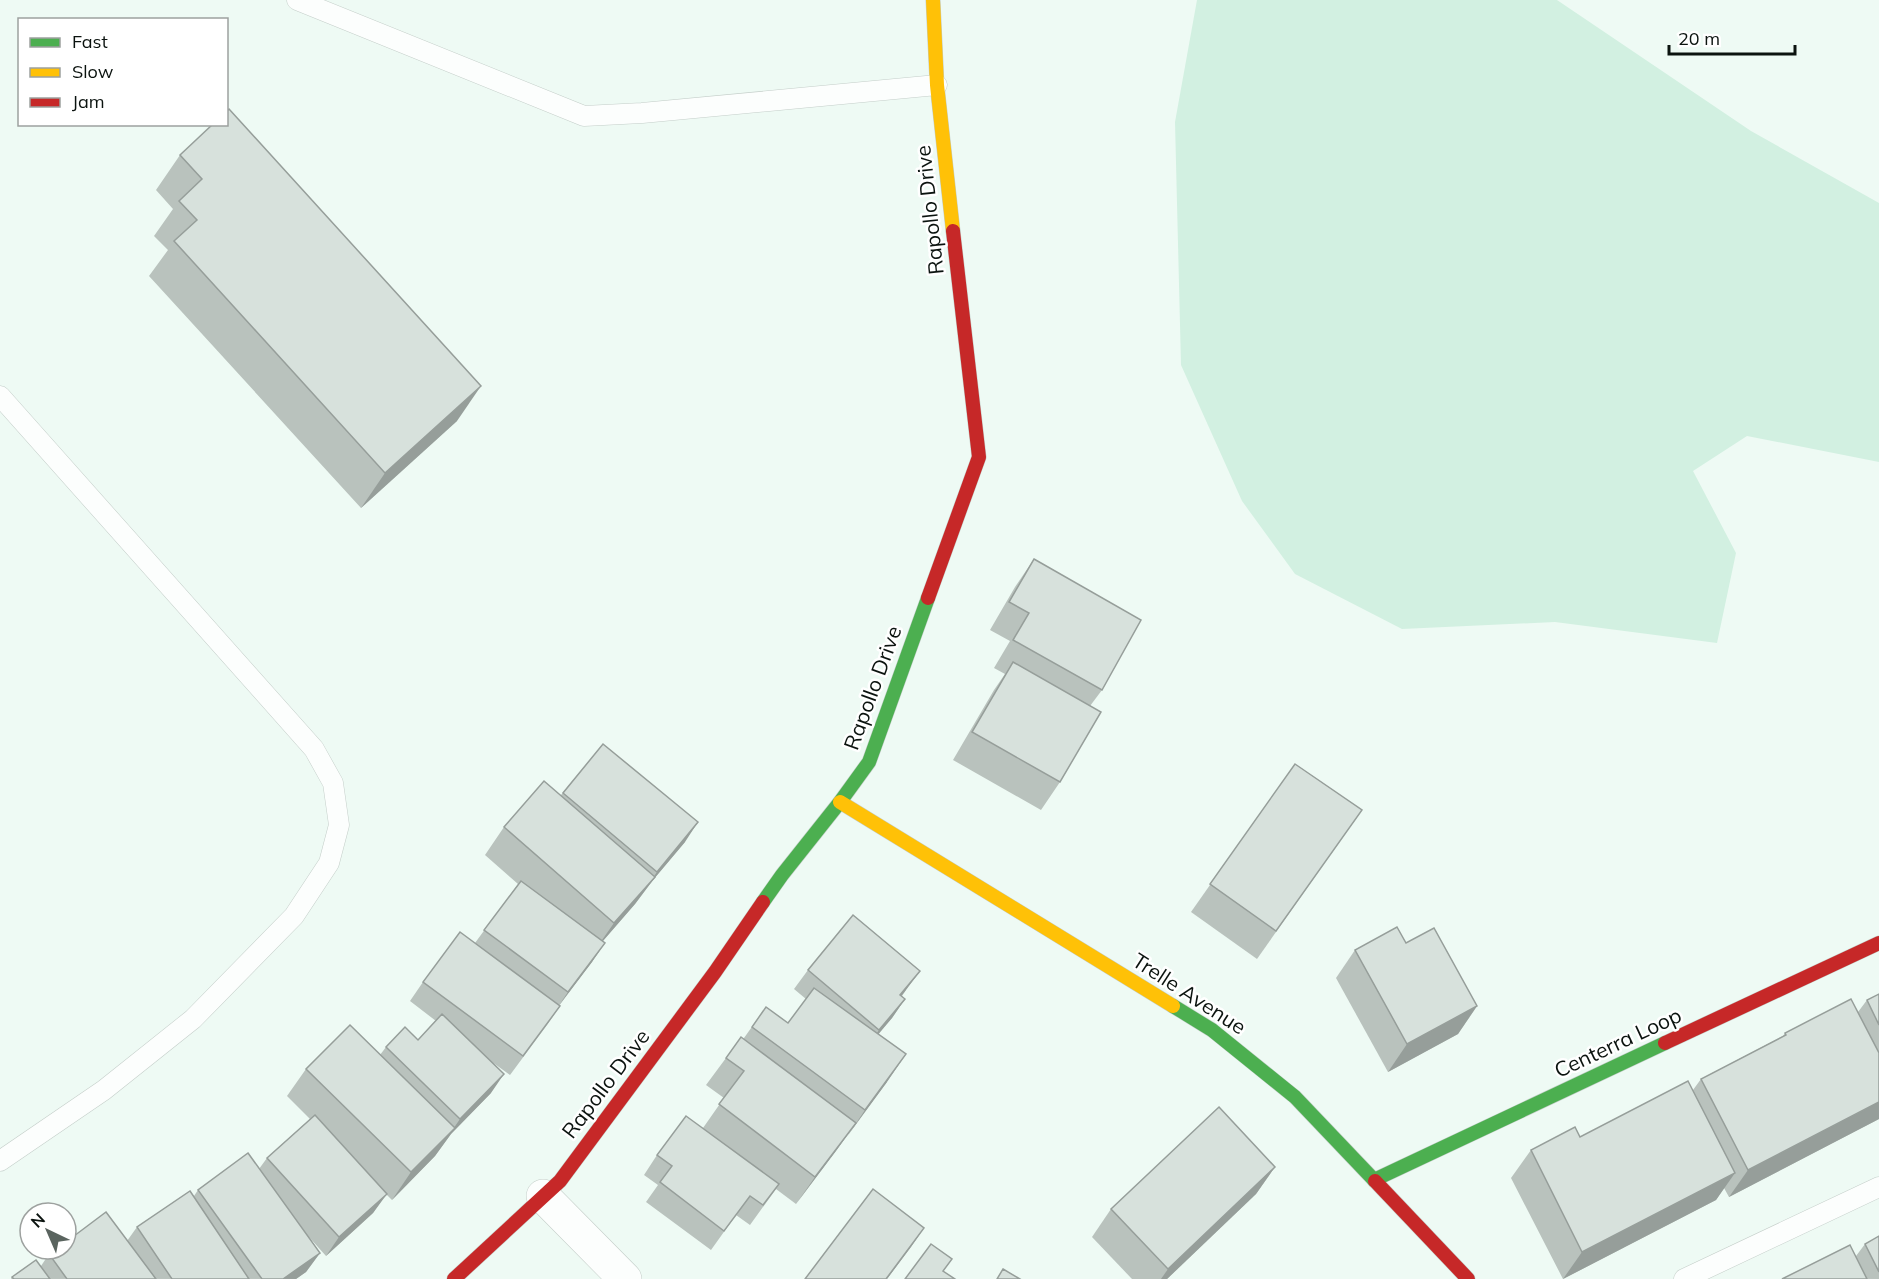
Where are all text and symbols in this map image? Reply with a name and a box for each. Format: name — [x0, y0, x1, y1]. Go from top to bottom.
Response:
legend — [18, 18, 228, 126]
scale bar — [1669, 18, 1795, 56]
text: 20 m — [1678, 27, 1720, 50]
text: Fast — [72, 30, 108, 53]
text: Slow — [72, 60, 114, 83]
text: Jam — [72, 90, 105, 113]
street label: Rapollo Drive — [909, 144, 949, 276]
street label: Rapollo Drive — [838, 622, 906, 753]
street label: Trelle Avenue — [1128, 947, 1251, 1039]
street label: Centerra Loop — [1550, 1001, 1685, 1083]
street label: Rapollo Drive — [556, 1024, 655, 1143]
north arrow — [18, 1201, 78, 1261]
text: N — [26, 1209, 49, 1232]

